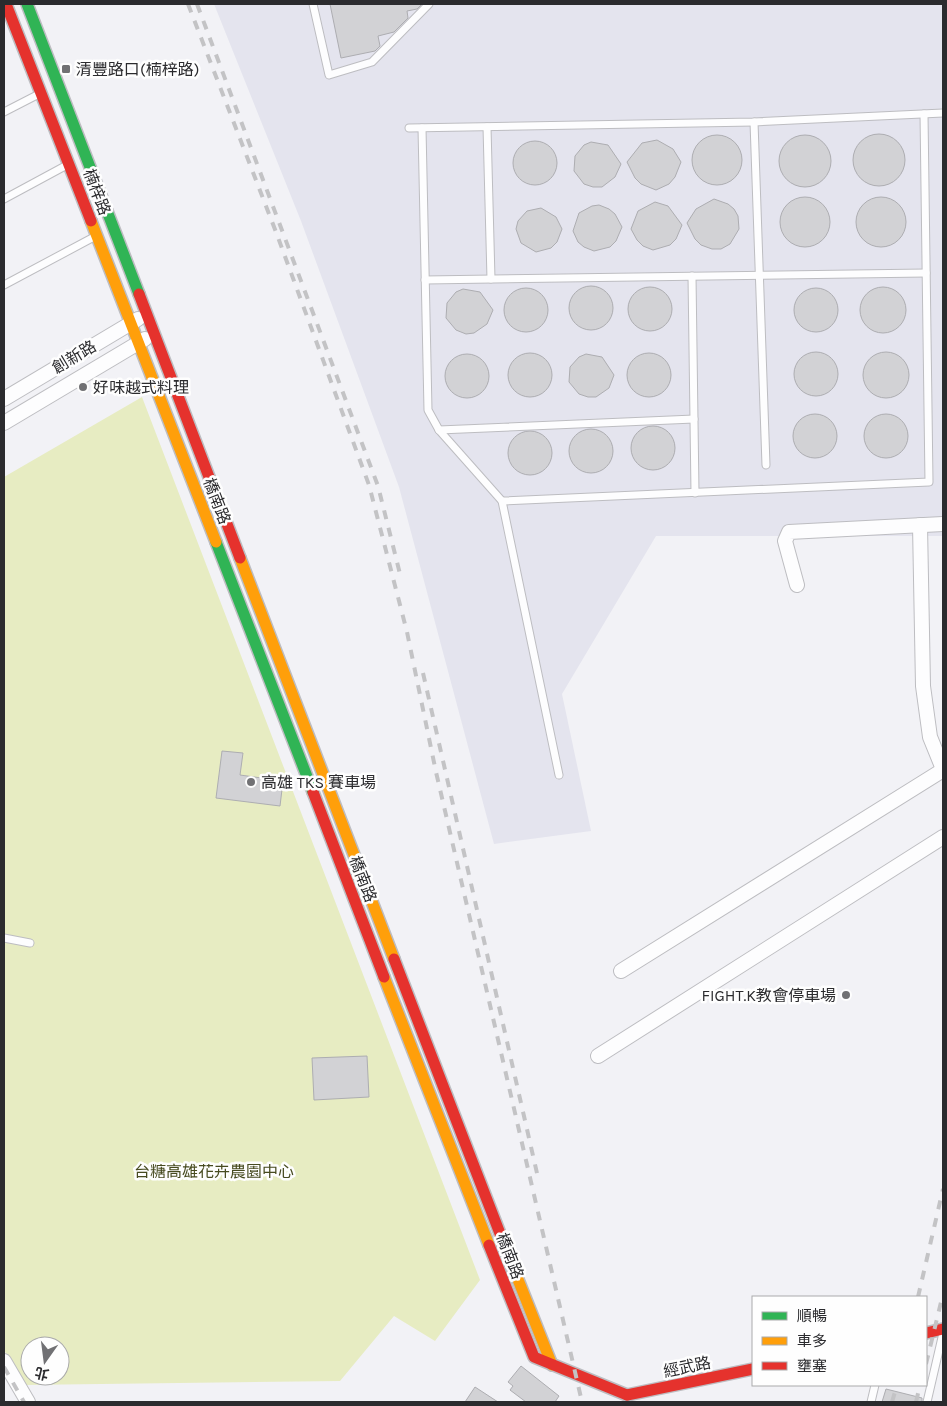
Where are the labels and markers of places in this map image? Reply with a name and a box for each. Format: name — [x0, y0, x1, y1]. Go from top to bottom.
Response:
place label: 清豐路口(楠梓路) — [76, 60, 199, 79]
marker: 清豐路口(楠梓路) — [60, 63, 72, 75]
place label: 好味越式料理 — [93, 378, 189, 397]
marker: 好味越式料理 — [77, 381, 89, 393]
place label: 高雄 TKS 賽車場 — [261, 773, 376, 792]
marker: 高雄 TKS 賽車場 — [245, 776, 257, 788]
place label: FIGHT.K教會停車場 — [702, 986, 836, 1005]
marker: FIGHT.K教會停車場 — [840, 989, 852, 1001]

